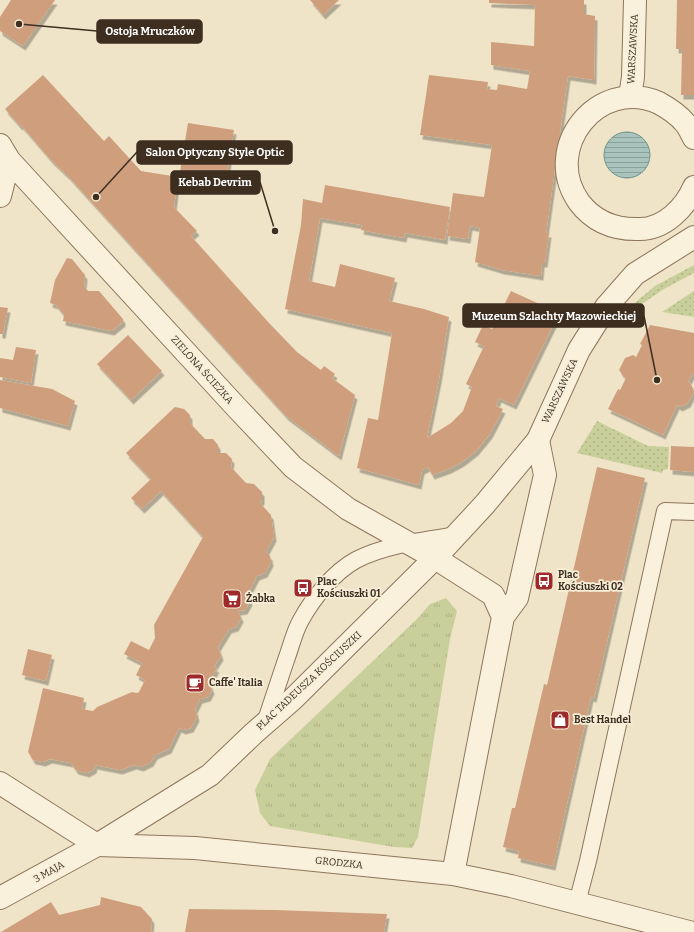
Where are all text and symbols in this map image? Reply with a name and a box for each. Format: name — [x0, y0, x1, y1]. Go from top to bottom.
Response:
street label: WARSZAWSKA — [625, 13, 641, 84]
callout: Ostoja Mruczków — [97, 20, 202, 43]
text: Ostoja Mruczków — [105, 25, 196, 38]
callout: Salon Optyczny Style Optic — [137, 141, 292, 164]
text: Salon Optyczny Style Optic — [146, 146, 285, 159]
callout: Kebab Devrim — [171, 171, 260, 194]
text: Kebab Devrim — [178, 176, 252, 189]
callout: Muzeum Szlachty Mazowieckiej — [463, 304, 644, 327]
text: Muzeum Szlachty Mazowieckiej — [472, 310, 636, 323]
street label: ZIELONA ŚCIEŻKA — [168, 332, 238, 407]
street label: WARSZAWSKA — [540, 356, 581, 425]
place label: Plac Kościuszki 02 — [558, 569, 623, 593]
bus stop icon: Plac Kościuszki 02 — [533, 570, 555, 592]
place label: Plac Kościuszki 01 — [317, 576, 381, 600]
bus stop icon: Plac Kościuszki 01 — [292, 577, 314, 599]
supermarket icon: Żabka — [221, 588, 243, 610]
place label: Żabka — [246, 592, 275, 605]
street label: PLAC TADEUSZA KOŚCIUSZKI — [253, 627, 364, 733]
cafe icon: Caffe' Italia — [184, 672, 206, 694]
place label: Caffe' Italia — [209, 677, 263, 689]
shop icon: Best Handel — [549, 709, 571, 731]
place label: Best Handel — [574, 714, 631, 726]
street label: GRODZKA — [314, 855, 364, 872]
street label: 3 MAJA — [32, 858, 67, 885]

